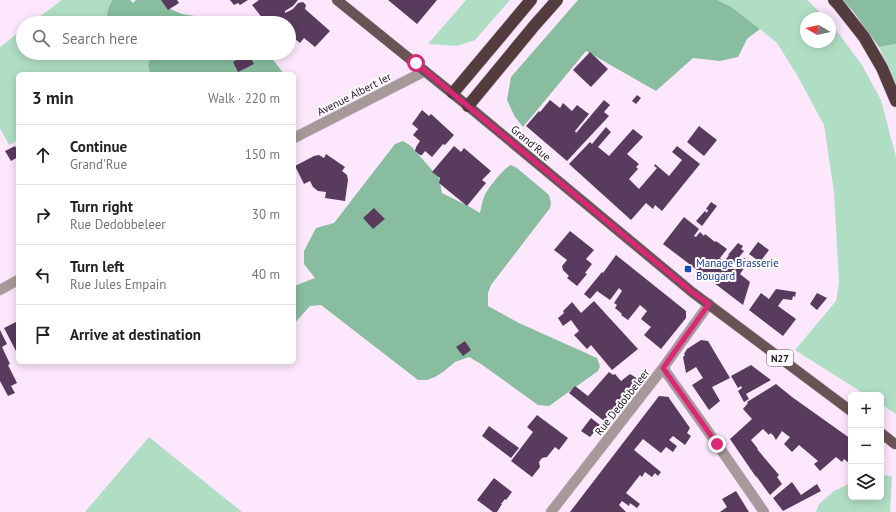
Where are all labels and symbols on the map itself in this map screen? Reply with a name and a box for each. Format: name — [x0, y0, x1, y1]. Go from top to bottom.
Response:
north arrow — [800, 12, 836, 48]
route start — [407, 54, 425, 72]
street label: Avenue Albert Ier — [315, 69, 394, 119]
street label: Grand'Rue — [508, 122, 554, 164]
place label: Manage Brasserie Bougard — [696, 256, 779, 283]
marker: Manage Brasserie Bougard — [683, 264, 693, 274]
road number: N27 — [767, 350, 793, 366]
street label: Rue Dedobbeleer — [592, 366, 653, 438]
route end — [708, 435, 726, 453]

